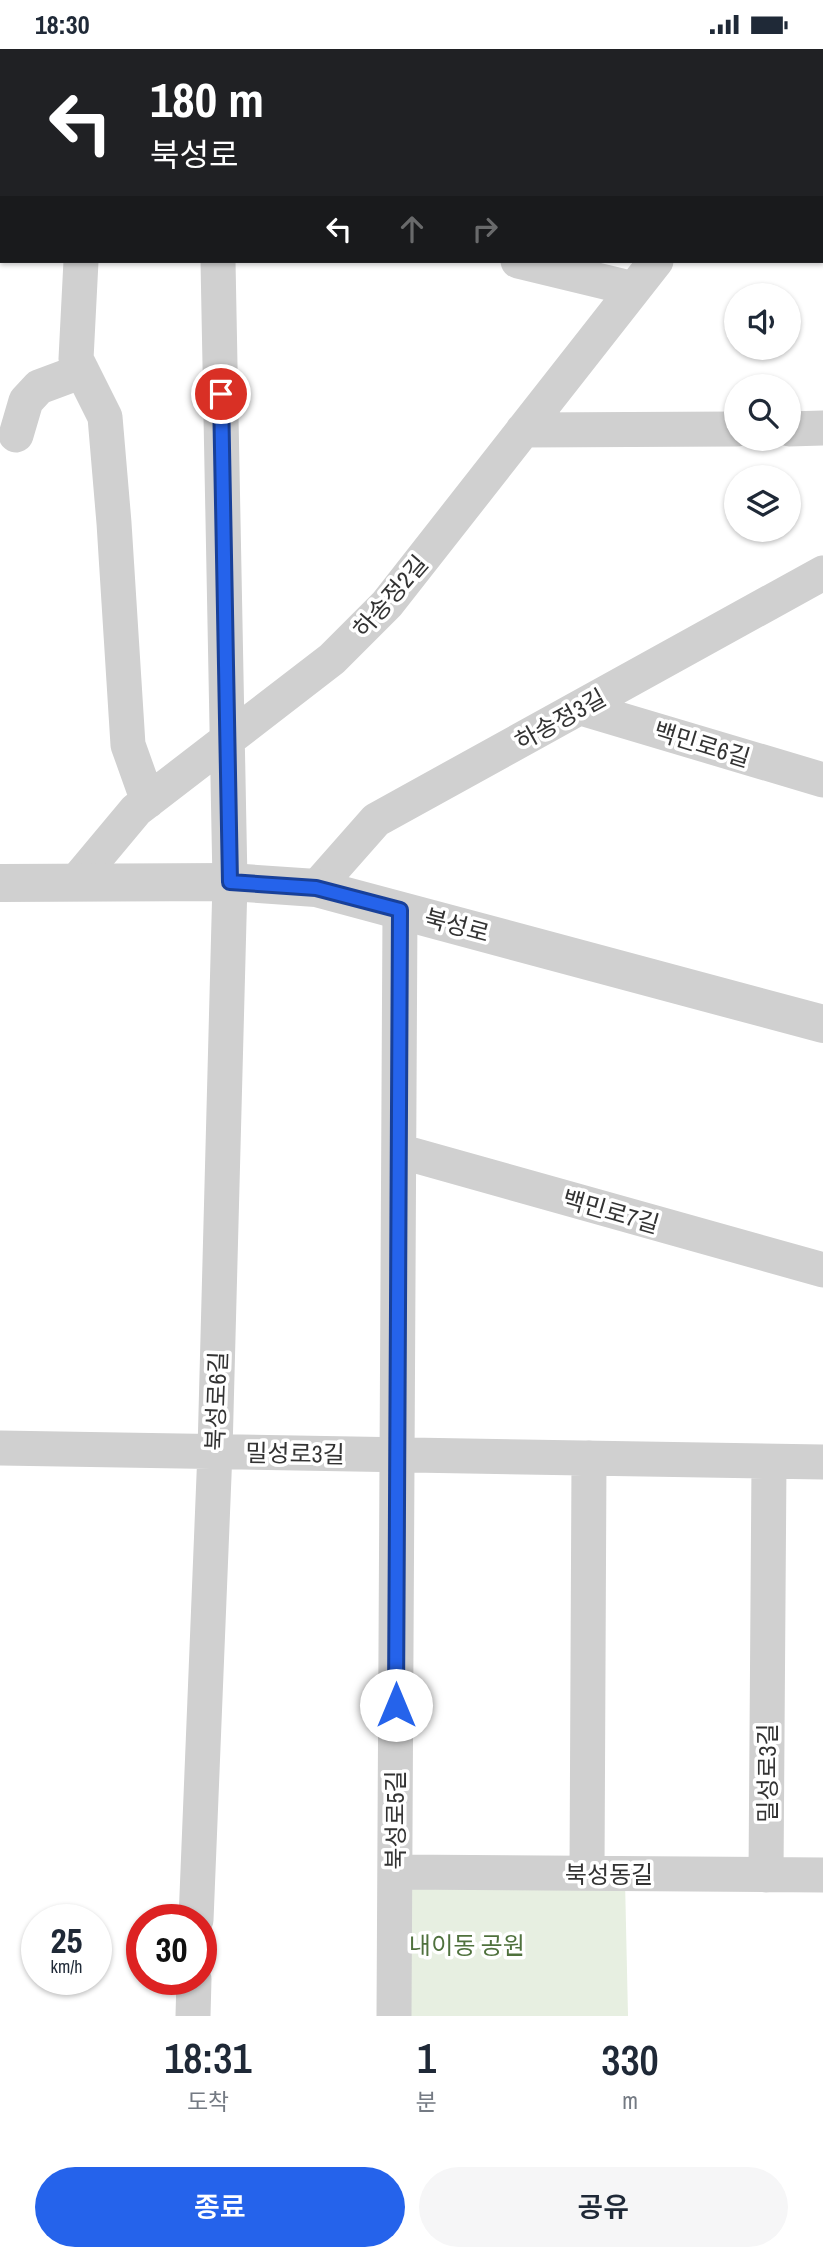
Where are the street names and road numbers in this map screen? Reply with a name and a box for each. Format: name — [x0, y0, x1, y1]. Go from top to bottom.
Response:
street label: 하송정2길 — [345, 548, 435, 644]
street label: 하송정3길 — [509, 681, 611, 757]
street label: 백민로6길 — [650, 714, 754, 774]
street label: 북성로 — [421, 901, 493, 949]
street label: 백민로7길 — [559, 1182, 663, 1240]
street label: 북성로6길 — [198, 1351, 234, 1451]
street label: 밀성로3길 — [245, 1436, 345, 1470]
street label: 밀성로3길 — [751, 1723, 783, 1823]
street label: 북성로5길 — [379, 1770, 411, 1870]
street label: 북성동길 — [565, 1858, 653, 1890]

